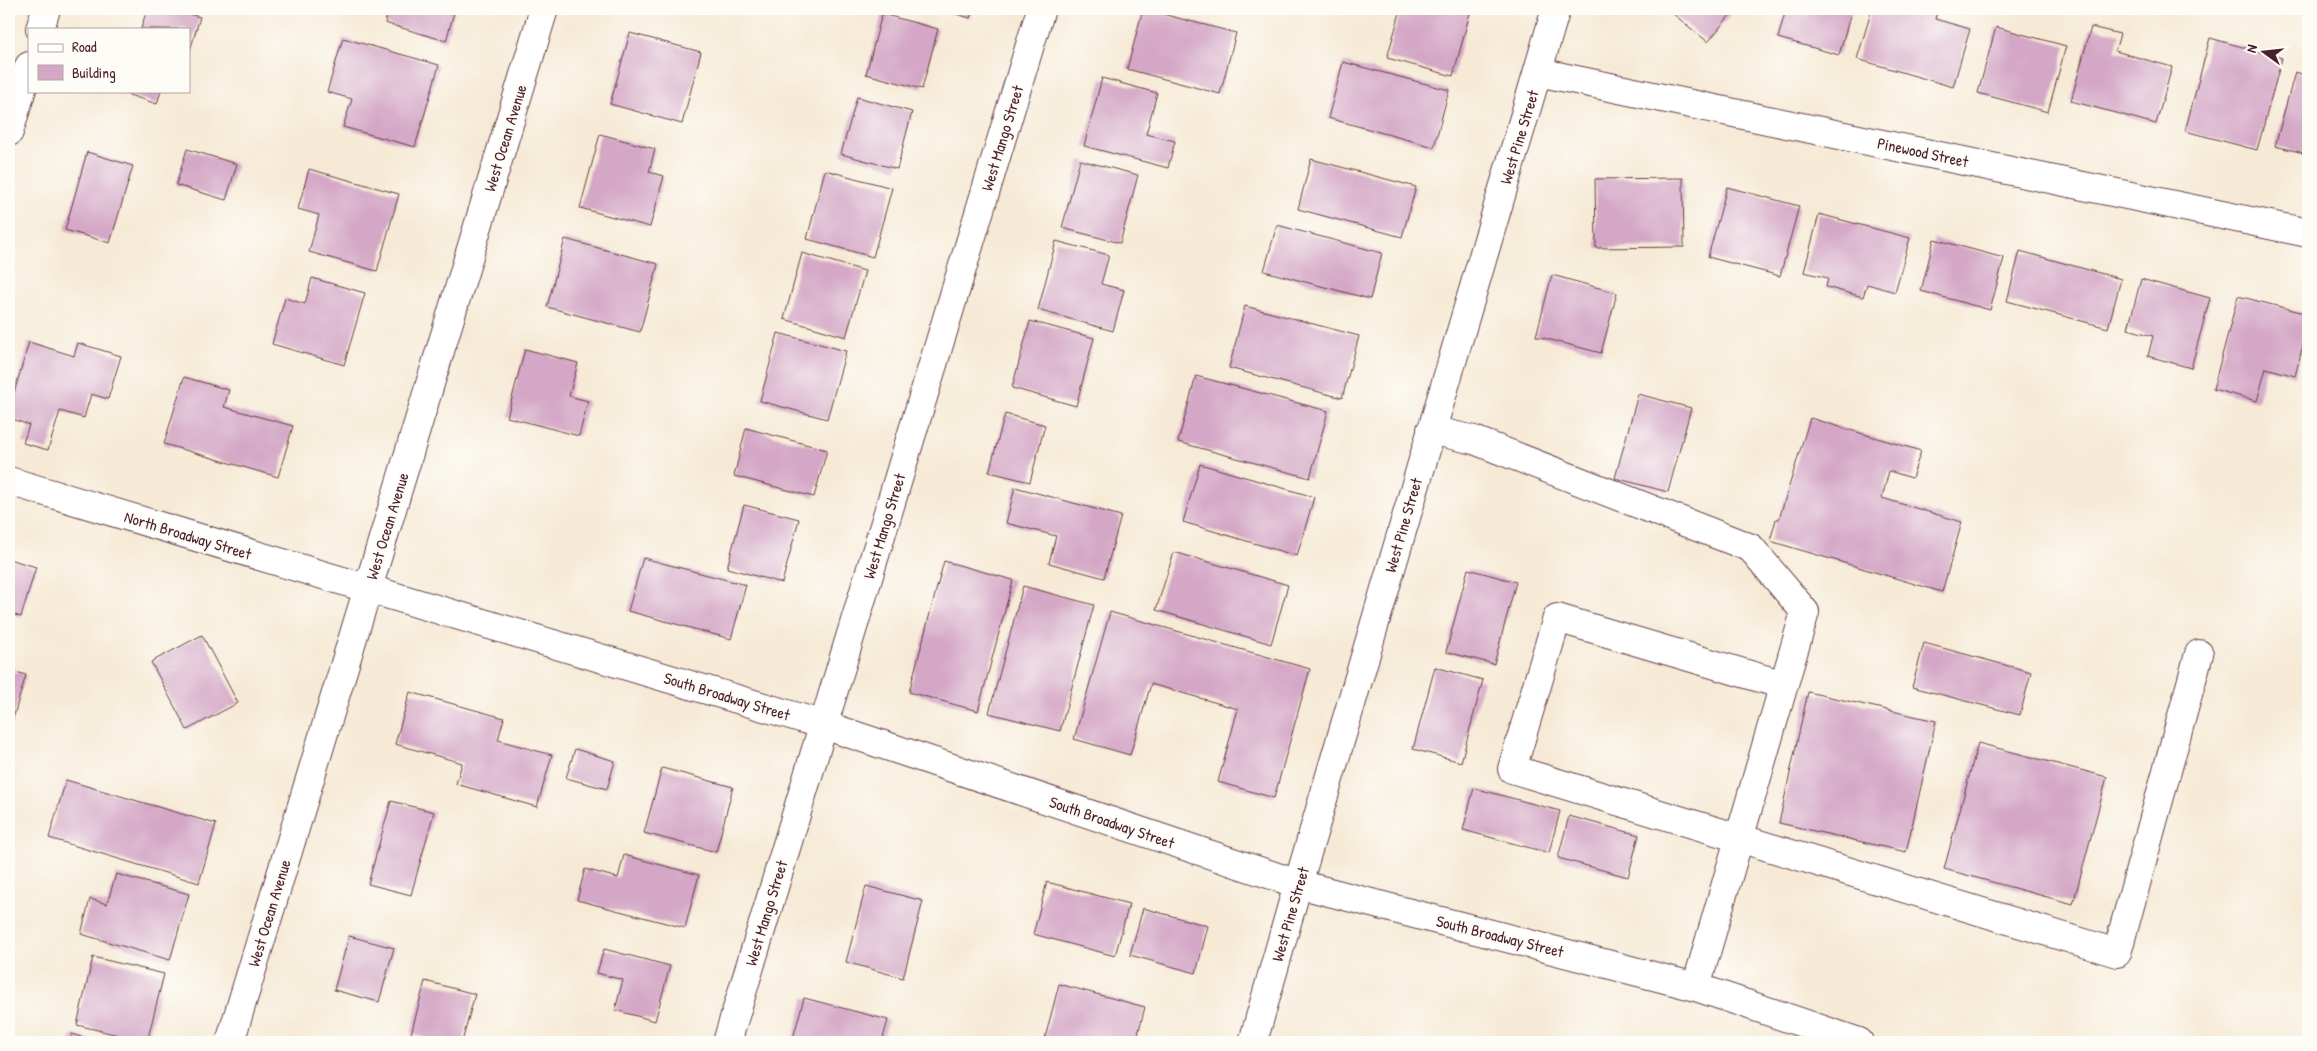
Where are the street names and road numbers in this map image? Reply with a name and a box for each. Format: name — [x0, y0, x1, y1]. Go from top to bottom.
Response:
street label: West Ocean Avenue — [478, 81, 532, 194]
street label: West Mango Street — [976, 82, 1029, 193]
street label: West Pine Street — [1494, 87, 1544, 187]
street label: Pinewood Street — [1876, 132, 1971, 172]
street label: West Ocean Avenue — [360, 469, 414, 582]
street label: West Mango Street — [858, 470, 911, 581]
street label: West Pine Street — [1379, 475, 1427, 575]
street label: North Broadway Street — [122, 505, 255, 565]
street label: South Broadway Street — [661, 666, 793, 726]
street label: South Broadway Street — [1047, 790, 1178, 854]
street label: West Ocean Avenue — [242, 856, 296, 969]
street label: West Mango Street — [740, 857, 793, 968]
street label: West Pine Street — [1266, 864, 1314, 964]
street label: South Broadway Street — [1434, 910, 1567, 963]

